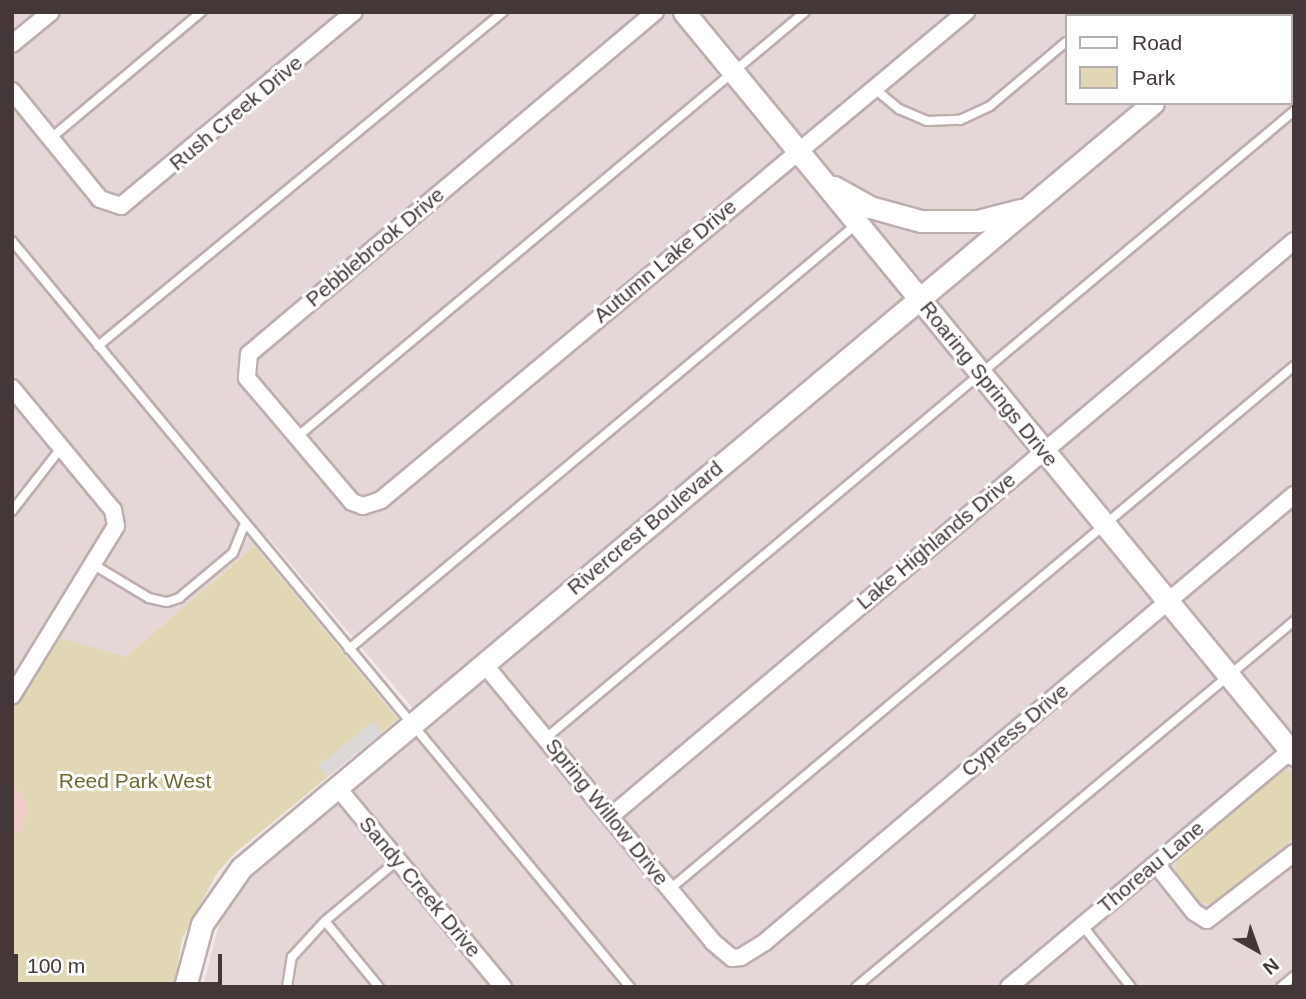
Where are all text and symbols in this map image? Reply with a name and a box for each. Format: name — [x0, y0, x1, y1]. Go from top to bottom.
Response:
legend — [1064, 14, 1292, 105]
text: Road — [1132, 31, 1182, 54]
street label: Rush Creek Drive — [164, 50, 308, 176]
text: Park — [1132, 66, 1175, 89]
street label: Pebblebrook Drive — [301, 182, 449, 312]
street label: Autumn Lake Drive — [588, 194, 742, 328]
street label: Roaring Springs Drive — [915, 296, 1063, 472]
street label: Rivercrest Boulevard — [562, 456, 728, 600]
street label: Lake Highlands Drive — [851, 467, 1021, 615]
street label: Cypress Drive — [956, 678, 1074, 782]
street label: Spring Willow Drive — [540, 733, 674, 891]
park label: Reed Park West — [59, 768, 211, 794]
street label: Sandy Creek Drive — [354, 811, 486, 963]
street label: Thoreau Lane — [1093, 815, 1209, 919]
north arrow — [1222, 915, 1292, 985]
scale bar — [18, 940, 226, 984]
text: 100 m — [27, 954, 85, 977]
text: N — [1259, 954, 1283, 979]

